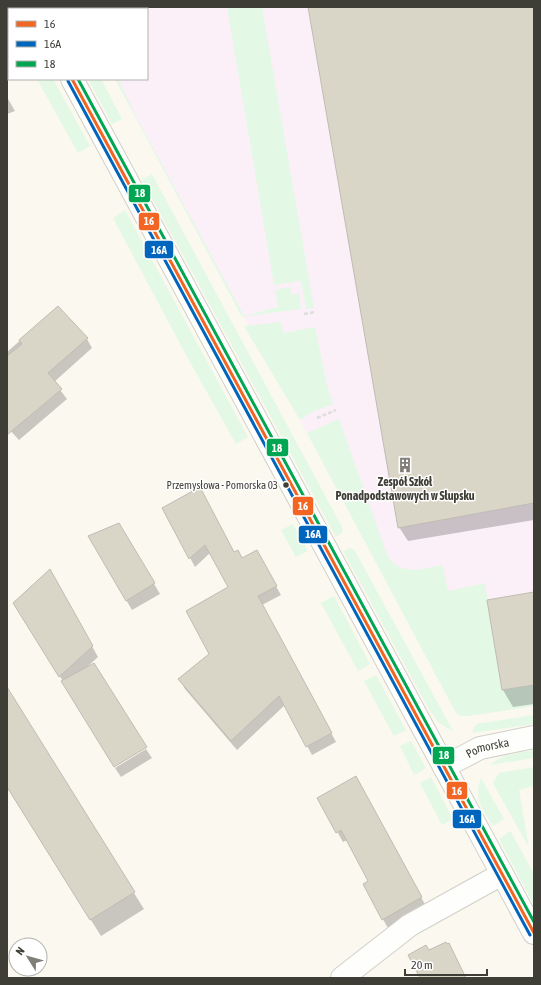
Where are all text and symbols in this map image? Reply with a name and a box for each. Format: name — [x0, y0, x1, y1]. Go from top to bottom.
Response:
legend — [8, 8, 148, 80]
text: 16 — [44, 17, 56, 31]
text: 16A — [44, 37, 61, 51]
text: 18 — [44, 57, 56, 71]
line badge: 18 — [128, 184, 151, 203]
text: 18 — [135, 187, 145, 199]
line badge: 16 — [138, 212, 160, 231]
text: 16 — [144, 215, 154, 227]
line badge: 16A — [144, 240, 174, 259]
text: 16A — [151, 244, 167, 256]
line badge: 18 — [266, 438, 289, 457]
text: 18 — [272, 442, 282, 454]
building icon: Zespół Szkół Ponadpodstawowych w Słupsku — [396, 456, 414, 474]
place label: Zespół Szkół Ponadpodstawowych w Słupsku — [335, 475, 475, 503]
place label: Przemysłowa - Pomorska 03 — [167, 479, 278, 491]
marker: Przemysłowa - Pomorska 03 — [281, 480, 291, 490]
line badge: 16 — [292, 496, 314, 516]
text: 16 — [298, 500, 308, 512]
line badge: 16A — [298, 525, 328, 544]
text: 16A — [305, 528, 321, 540]
street label: Pomorska — [464, 735, 510, 761]
line badge: 18 — [432, 746, 455, 765]
text: 18 — [439, 749, 449, 761]
line badge: 16 — [446, 781, 468, 800]
text: 16 — [452, 785, 462, 797]
line badge: 16A — [452, 809, 482, 829]
text: 16A — [459, 813, 475, 825]
north arrow — [8, 937, 48, 977]
text: N — [13, 945, 27, 957]
scale bar — [405, 951, 487, 977]
text: 20 m — [411, 958, 433, 972]

